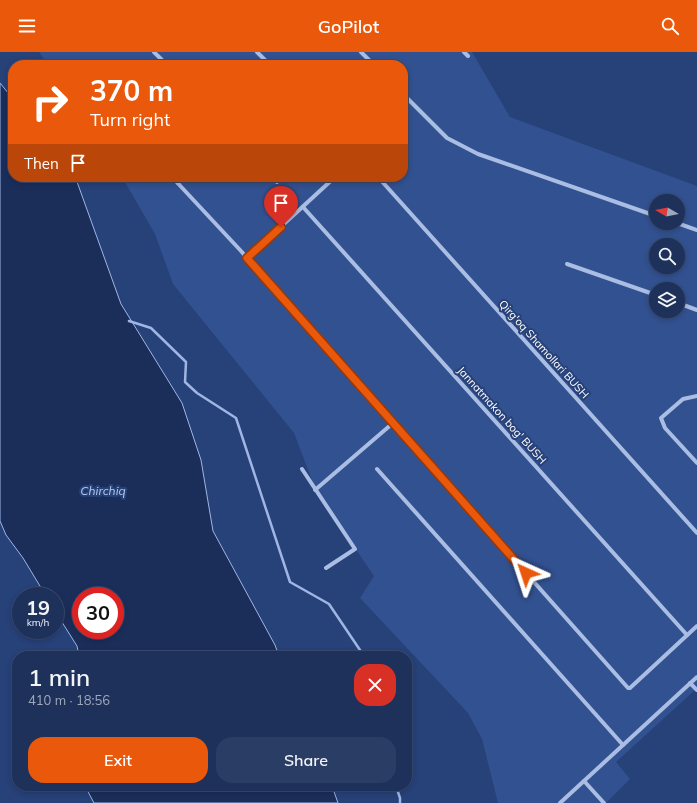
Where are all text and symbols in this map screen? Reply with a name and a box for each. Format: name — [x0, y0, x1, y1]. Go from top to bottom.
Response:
icon: menu — [16, 15, 38, 37]
text: GoPilot — [318, 15, 379, 38]
icon: search — [659, 15, 681, 37]
text: 370 m — [90, 73, 173, 108]
icon: right — [24, 76, 76, 128]
text: Turn right — [90, 108, 170, 131]
icon: arrive — [67, 152, 89, 174]
text: Then — [24, 154, 59, 173]
pin — [264, 186, 298, 227]
icon: arrive — [270, 192, 292, 214]
north arrow — [649, 194, 685, 230]
map controls — [649, 194, 685, 318]
button: search — [649, 238, 685, 274]
button: layers — [649, 282, 685, 318]
street label: Qirg'oq Shamollari BUSH — [496, 297, 592, 401]
street label: Jannatmakon bog' BUSH — [454, 363, 550, 467]
water label: Chirchiq — [80, 483, 126, 498]
position arrow — [505, 552, 547, 594]
speed limit sign: 30 — [72, 587, 124, 639]
text: 19 — [26, 595, 50, 620]
text: km/h — [27, 616, 49, 629]
text: 1 min — [28, 662, 90, 692]
button: close — [354, 664, 396, 706]
text: 410 m · 18:56 — [28, 692, 110, 708]
button: Exit — [28, 737, 208, 783]
button: Share — [216, 737, 396, 783]

